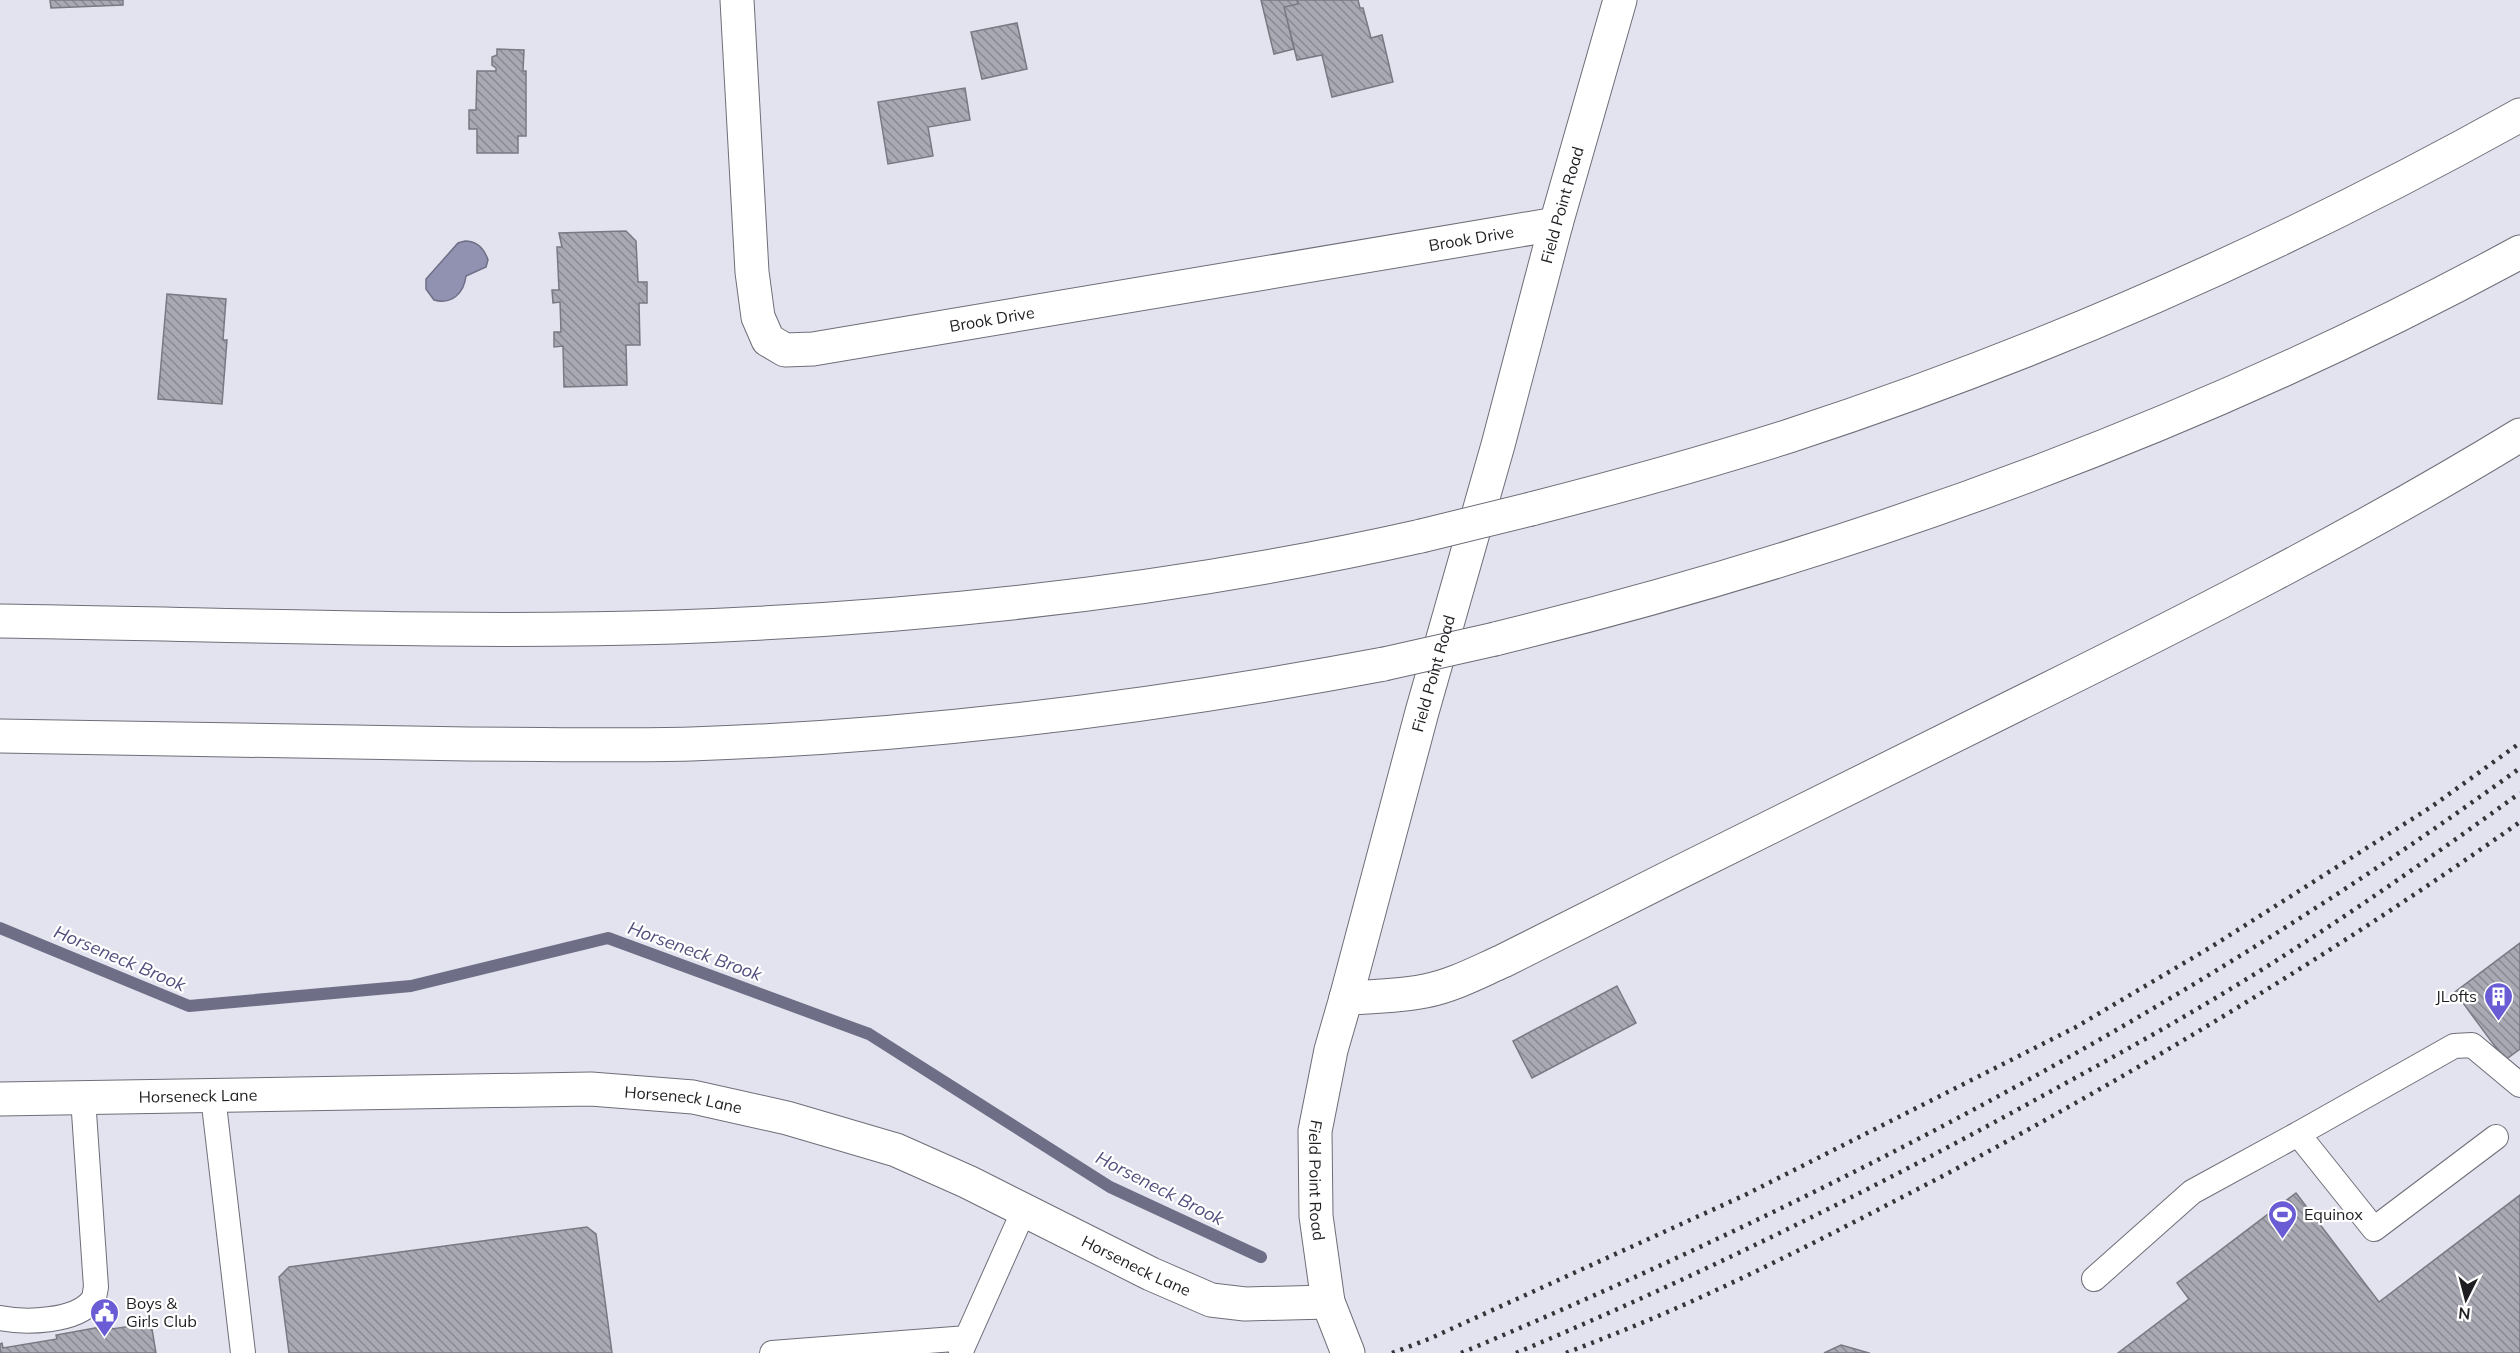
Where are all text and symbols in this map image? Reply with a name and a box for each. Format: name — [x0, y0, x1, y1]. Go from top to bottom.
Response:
street label: Field Point Road — [1536, 144, 1588, 266]
street label: Brook Drive — [1427, 221, 1515, 255]
street label: Brook Drive — [948, 302, 1036, 336]
street label: Field Point Road — [1407, 613, 1459, 734]
water label: Horseneck Brook — [625, 916, 766, 986]
water label: Horseneck Brook — [51, 920, 190, 996]
building icon: JLofts — [2482, 980, 2514, 1022]
place label: JLofts — [2435, 986, 2477, 1006]
street label: Horseneck Lane — [624, 1082, 744, 1118]
street label: Horseneck Lane — [138, 1085, 257, 1107]
street label: Field Point Road — [1305, 1118, 1329, 1242]
water label: Horseneck Brook — [1092, 1146, 1229, 1231]
sports icon: Equinox — [2267, 1198, 2299, 1240]
place label: Equinox — [2304, 1204, 2363, 1224]
street label: Horseneck Lane — [1078, 1231, 1194, 1300]
north arrow — [2436, 1269, 2496, 1329]
place label: Boys & Girls Club — [126, 1293, 197, 1331]
public building icon: Boys & Girls Club — [89, 1296, 121, 1338]
text: N — [2457, 1303, 2471, 1324]

